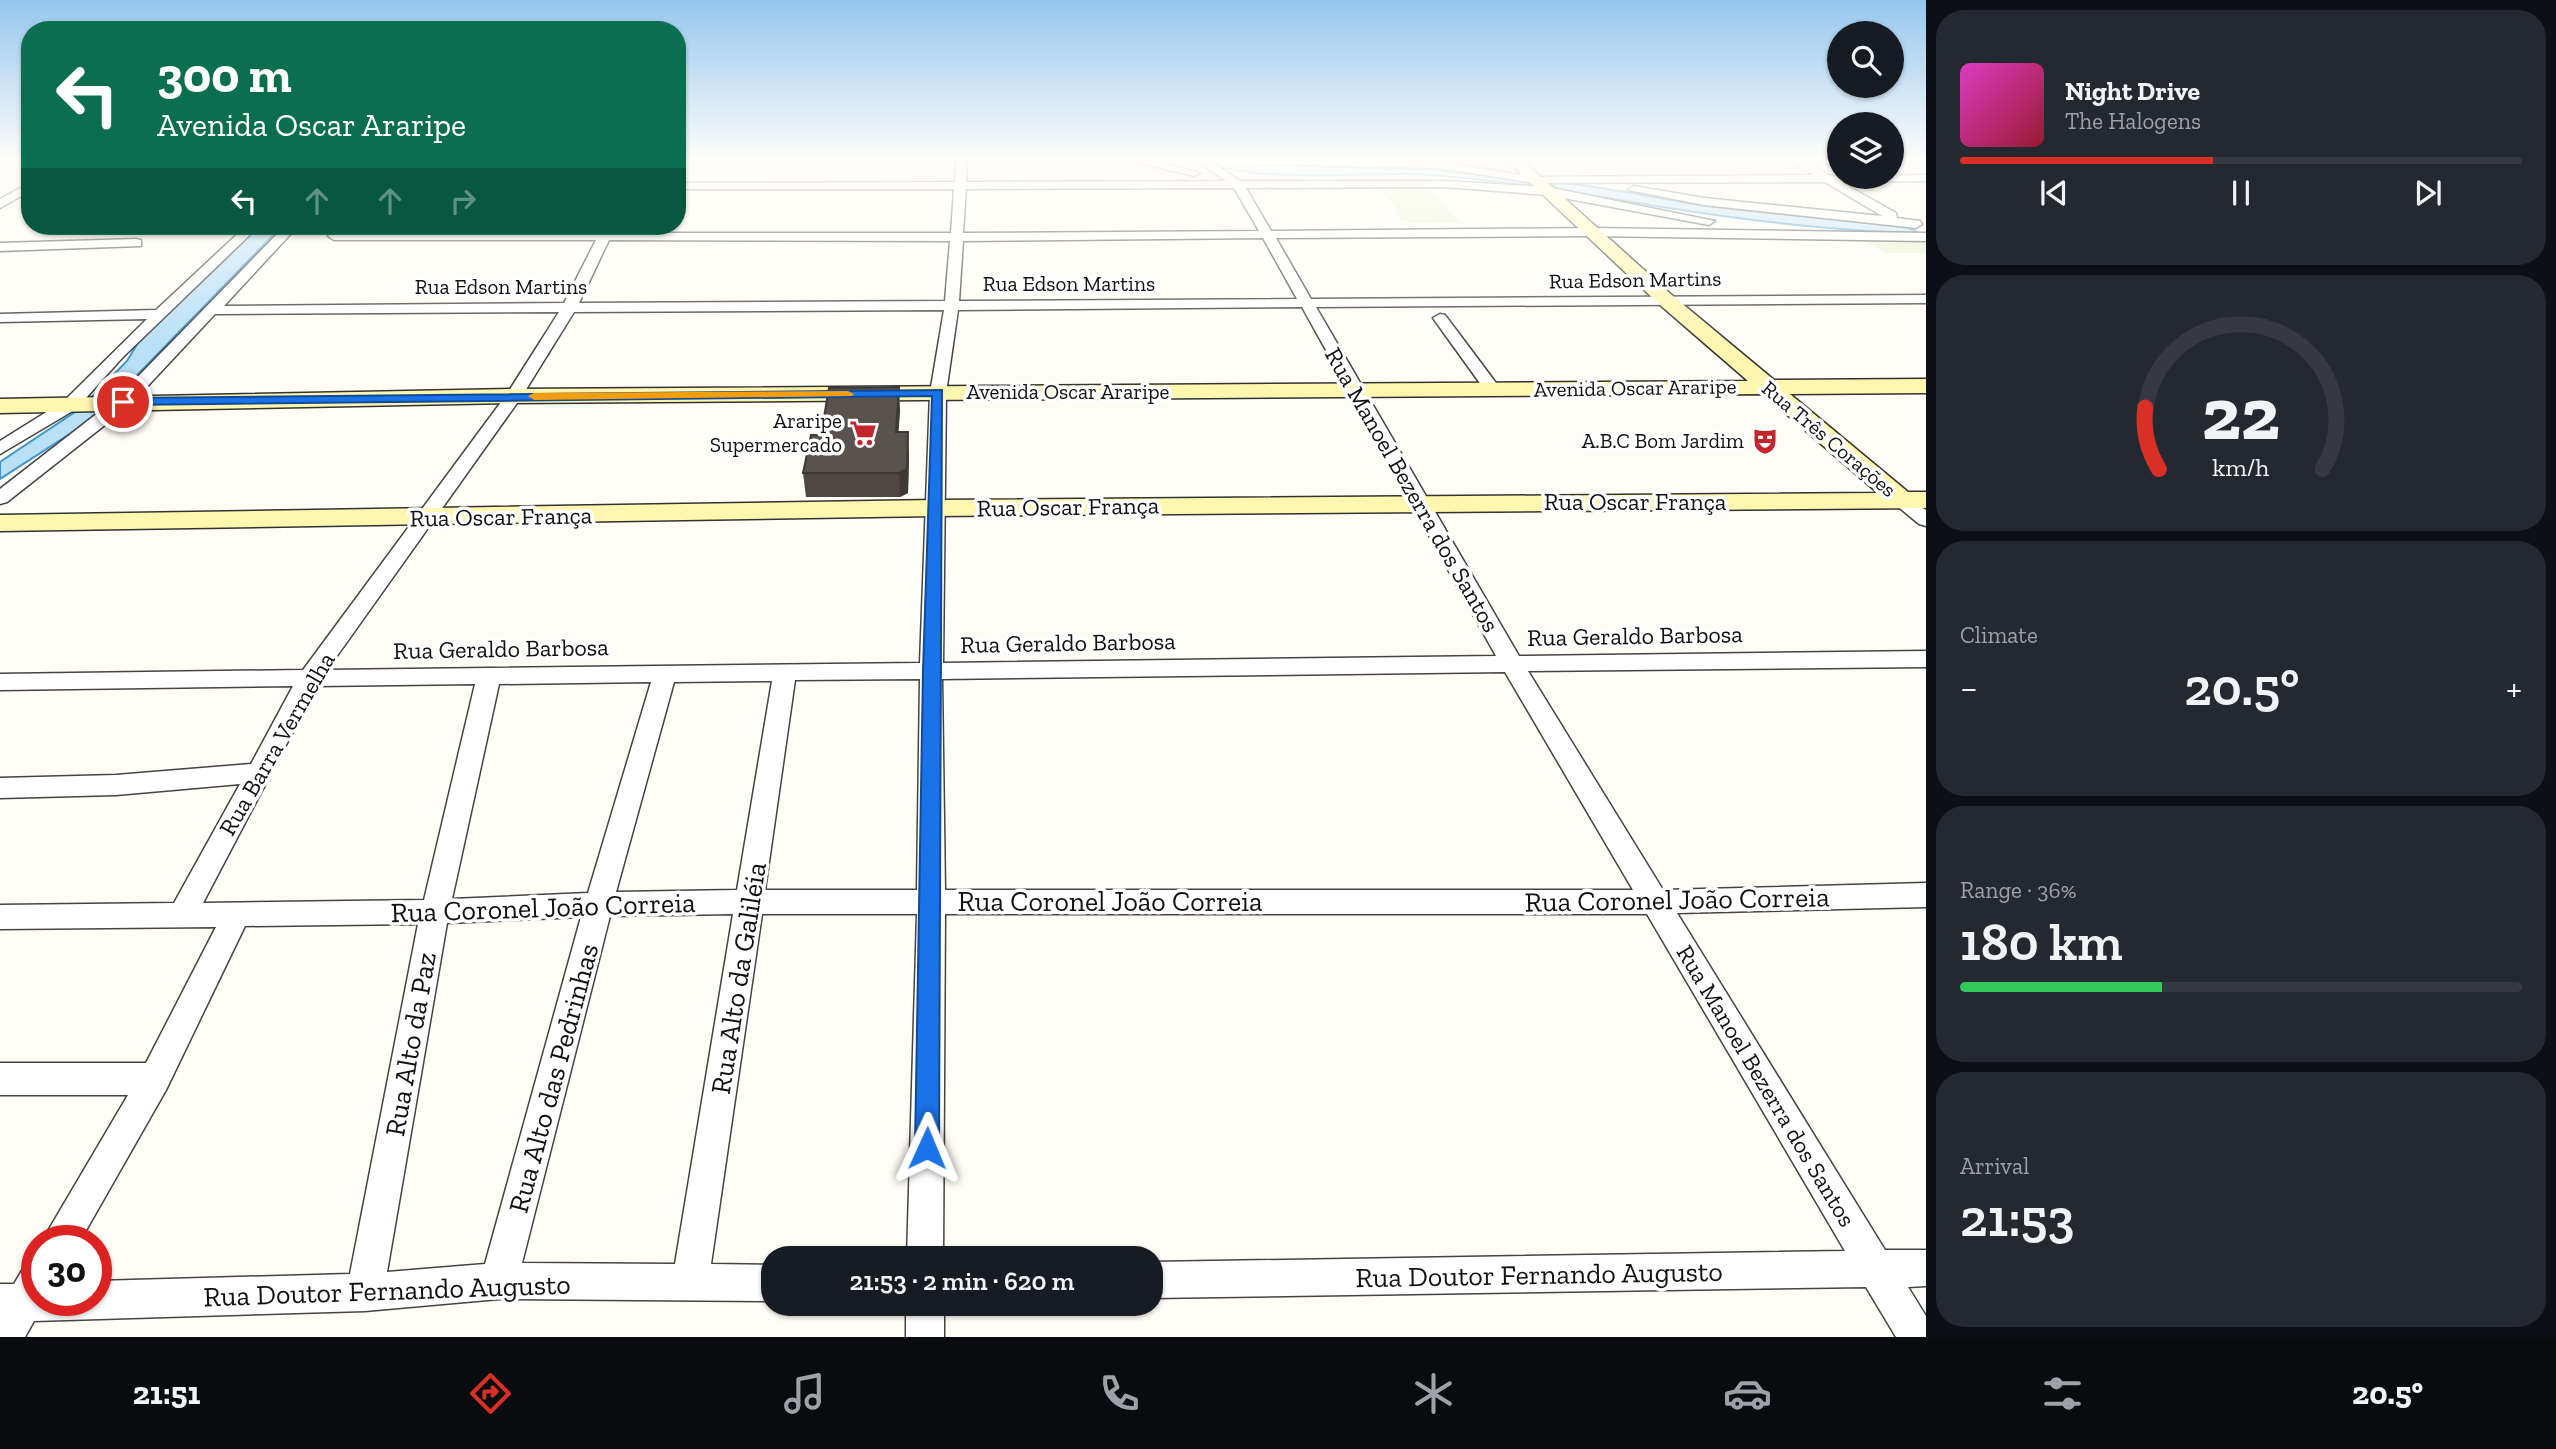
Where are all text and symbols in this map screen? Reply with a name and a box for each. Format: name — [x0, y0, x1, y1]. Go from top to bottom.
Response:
map controls — [1827, 21, 1904, 189]
button: search — [1827, 21, 1904, 98]
text: 300 m — [157, 46, 292, 105]
icon: left — [42, 49, 133, 140]
text: Night Drive — [2065, 75, 2200, 107]
text: Avenida Oscar Araripe — [157, 106, 466, 144]
text: The Halogens — [2065, 107, 2201, 135]
button: layers — [1827, 112, 1904, 189]
icon: previous — [2035, 174, 2073, 212]
icon: pause — [2222, 174, 2260, 212]
icon: next — [2409, 174, 2447, 212]
icon: left — [225, 182, 263, 220]
icon: ahead — [298, 182, 336, 220]
icon: ahead — [371, 182, 409, 220]
icon: right — [444, 182, 482, 220]
street label: Rua Edson Martins — [1549, 265, 1721, 294]
street label: Rua Edson Martins — [983, 271, 1155, 296]
street label: Rua Edson Martins — [415, 274, 587, 299]
street label: Rua Manoel Bezerra dos Santos — [1319, 342, 1506, 637]
text: 22 — [2202, 371, 2280, 459]
pin — [93, 372, 153, 432]
street label: Avenida Oscar Araripe — [1533, 373, 1737, 402]
street label: Rua Três Corações — [1757, 375, 1902, 502]
street label: Avenida Oscar Araripe — [967, 379, 1170, 404]
icon: arrive — [104, 383, 142, 421]
place label: Araripe Supermercado — [710, 408, 842, 457]
supermarket icon: Araripe Supermercado — [848, 418, 878, 448]
theatre icon: A.B.C Bom Jardim — [1750, 426, 1780, 456]
place label: A.B.C Bom Jardim — [1582, 428, 1744, 453]
text: km/h — [2212, 452, 2270, 482]
street label: Rua Oscar França — [1544, 487, 1727, 516]
street label: Rua Oscar França — [976, 490, 1160, 523]
street label: Rua Oscar França — [409, 500, 593, 533]
street label: Rua Geraldo Barbosa — [1527, 619, 1743, 652]
text: Climate — [1960, 621, 2038, 649]
street label: Rua Geraldo Barbosa — [960, 626, 1176, 659]
street label: Rua Geraldo Barbosa — [393, 632, 609, 665]
street label: Rua Barra Vermelha — [212, 647, 341, 840]
text: 20.5° — [2184, 656, 2300, 718]
text: − — [1960, 665, 1978, 711]
text: + — [2506, 665, 2522, 711]
street label: Rua Alto da Galiléia — [704, 859, 773, 1096]
text: Range · 36% — [1960, 876, 2077, 904]
street label: Rua Coronel João Correia — [1524, 880, 1830, 919]
street label: Rua Coronel João Correia — [957, 885, 1263, 918]
street label: Rua Coronel João Correia — [390, 886, 697, 929]
text: 180 km — [1960, 911, 2123, 973]
street label: Rua Alto das Pedrinhas — [502, 940, 605, 1216]
street label: Rua Manoel Bezerra dos Santos — [1671, 940, 1862, 1232]
street label: Rua Alto da Paz — [378, 949, 443, 1139]
position arrow — [890, 1111, 964, 1185]
text: Arrival — [1960, 1152, 2029, 1180]
text: 21:53 — [1960, 1187, 2074, 1249]
speed limit sign: 30 — [21, 1225, 112, 1316]
street label: Rua Doutor Fernando Augusto — [1355, 1255, 1723, 1294]
text: 21:53 · 2 min · 620 m — [850, 1265, 1074, 1297]
street label: Rua Doutor Fernando Augusto — [203, 1268, 571, 1313]
icon: directions — [466, 1369, 515, 1418]
icon: music — [780, 1369, 829, 1418]
icon: phone — [1095, 1369, 1144, 1418]
icon: climate — [1409, 1369, 1458, 1418]
icon: car — [1723, 1369, 1772, 1418]
icon: filters — [2038, 1369, 2087, 1418]
text: 21:51 — [133, 1374, 200, 1412]
text: 20.5° — [2352, 1374, 2423, 1412]

